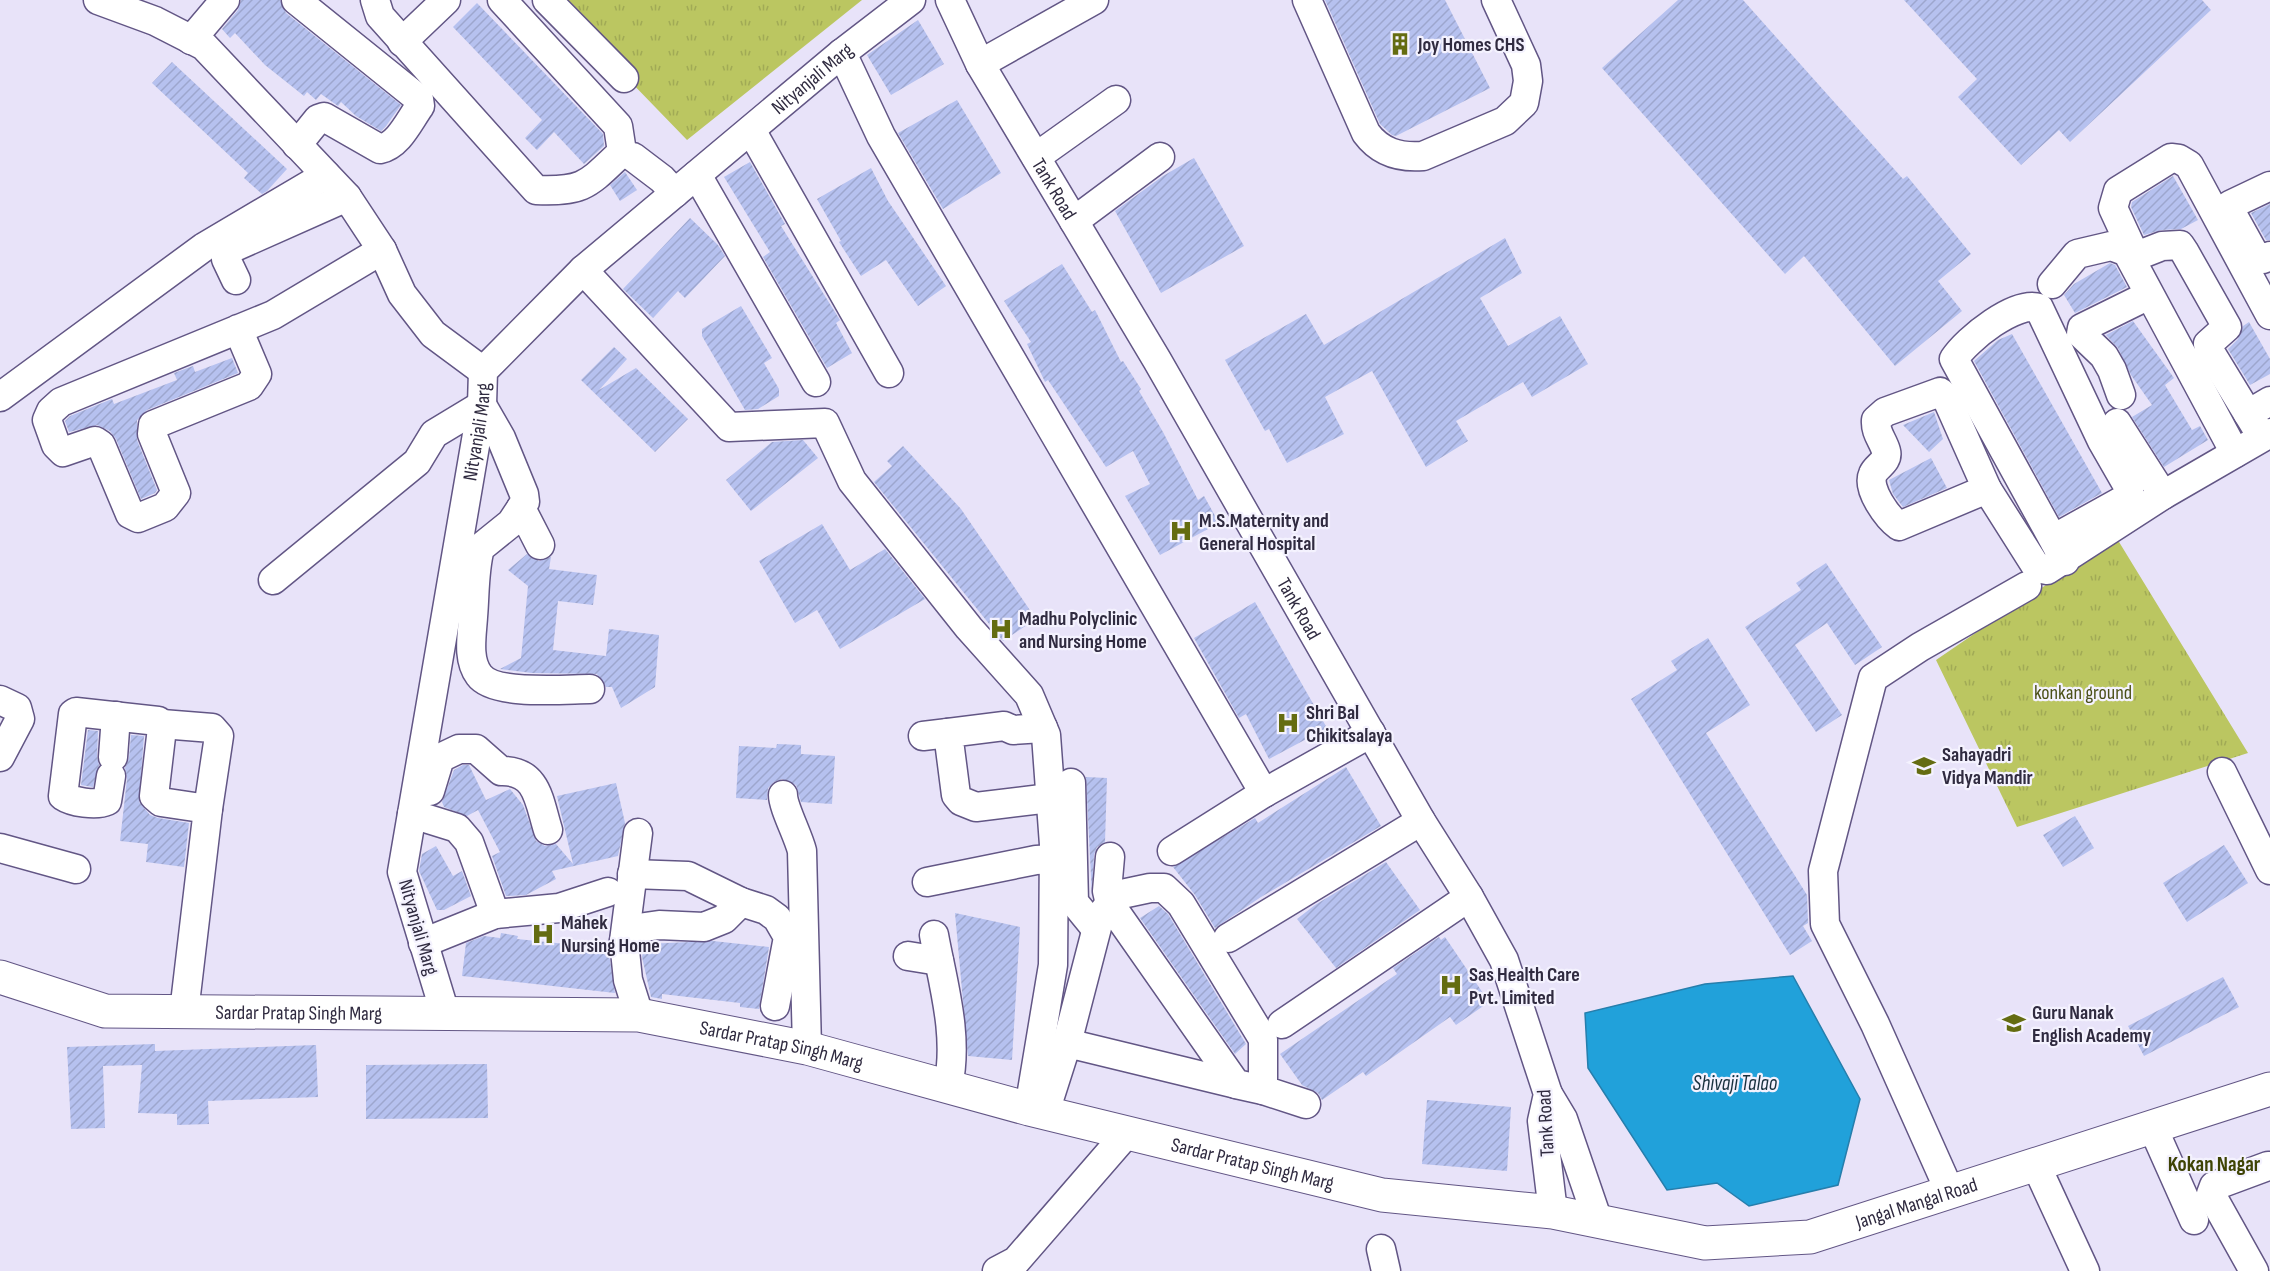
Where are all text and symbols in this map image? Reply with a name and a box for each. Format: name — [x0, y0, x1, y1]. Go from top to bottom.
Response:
building icon: Joy Homes CHS — [1387, 31, 1413, 57]
place label: Joy Homes CHS — [1417, 33, 1524, 57]
street label: Nityanjali Marg — [767, 38, 858, 120]
street label: Tank Road — [1026, 154, 1081, 224]
street label: Nityanjali Marg — [458, 382, 496, 483]
place label: M.S.Maternity and General Hospital — [1199, 509, 1329, 556]
hospital icon: M.S.Maternity and General Hospital — [1168, 518, 1194, 544]
street label: Tank Road — [1271, 574, 1326, 644]
place label: Madhu Polyclinic and Nursing Home — [1019, 607, 1147, 654]
hospital icon: Madhu Polyclinic and Nursing Home — [988, 616, 1014, 642]
park label: konkan ground — [2034, 681, 2132, 705]
place label: Shri Bal Chikitsalaya — [1306, 701, 1393, 748]
hospital icon: Shri Bal Chikitsalaya — [1275, 710, 1301, 736]
place label: Sahayadri Vidya Mandir — [1942, 743, 2033, 790]
school or university icon: Sahayadri Vidya Mandir — [1911, 753, 1937, 779]
street label: Nityanjali Marg — [393, 876, 443, 978]
place label: Mahek Nursing Home — [561, 911, 660, 958]
hospital icon: Mahek Nursing Home — [530, 921, 556, 947]
place label: Sas Health Care Pvt. Limited — [1469, 963, 1580, 1010]
hospital icon: Sas Health Care Pvt. Limited — [1438, 972, 1464, 998]
street label: Sardar Pratap Singh Marg — [215, 1001, 382, 1026]
place label: Guru Nanak English Academy — [2032, 1001, 2152, 1048]
school or university icon: Guru Nanak English Academy — [2001, 1010, 2027, 1036]
street label: Sardar Pratap Singh Marg — [698, 1016, 866, 1076]
water label: Shivaji Talao — [1693, 1071, 1778, 1096]
street label: Tank Road — [1532, 1089, 1560, 1157]
street label: Sardar Pratap Singh Marg — [1169, 1133, 1336, 1196]
district label: Kokan Nagar — [2168, 1152, 2261, 1177]
street label: Jangal Mangal Road — [1852, 1173, 1981, 1235]

